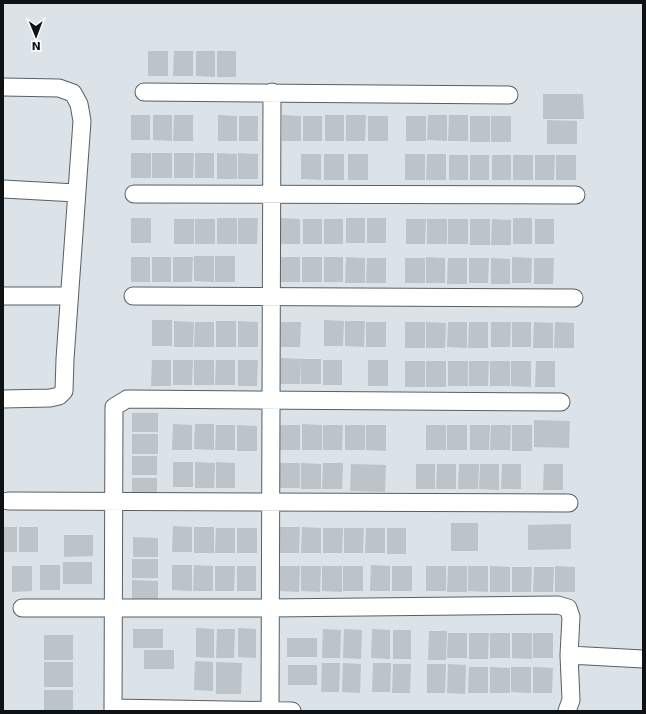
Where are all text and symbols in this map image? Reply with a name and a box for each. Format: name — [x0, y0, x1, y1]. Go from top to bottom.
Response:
north arrow — [16, 16, 56, 56]
text: N — [31, 39, 41, 52]

